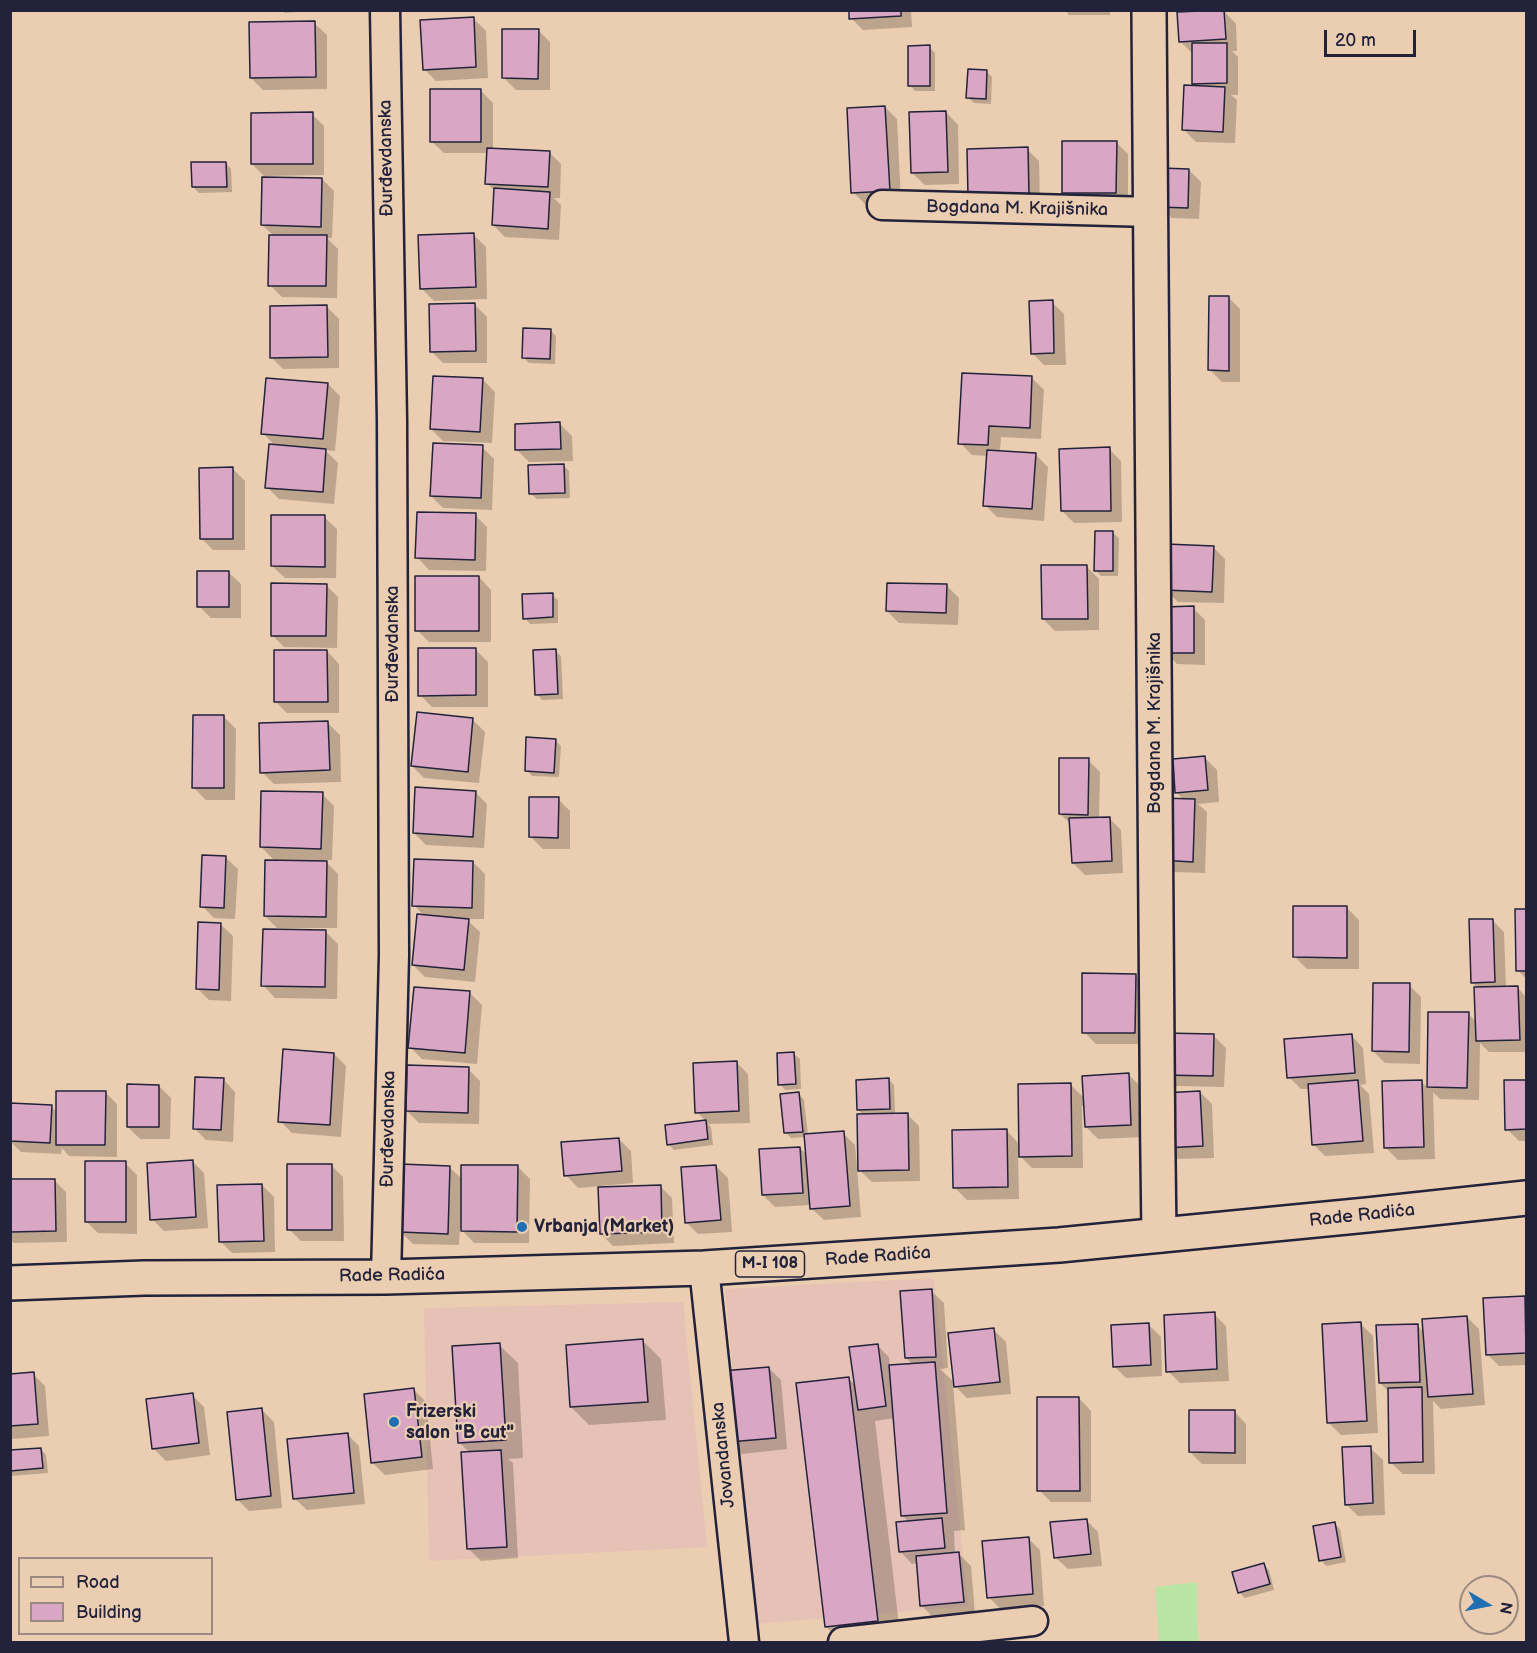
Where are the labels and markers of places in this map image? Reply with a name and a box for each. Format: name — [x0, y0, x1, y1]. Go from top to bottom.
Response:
place label: Vrbanja (Market) — [534, 1216, 674, 1238]
marker: Vrbanja (Market) — [515, 1220, 529, 1234]
place label: Frizerski salon "B cut" — [406, 1401, 514, 1444]
marker: Frizerski salon "B cut" — [387, 1415, 401, 1429]

